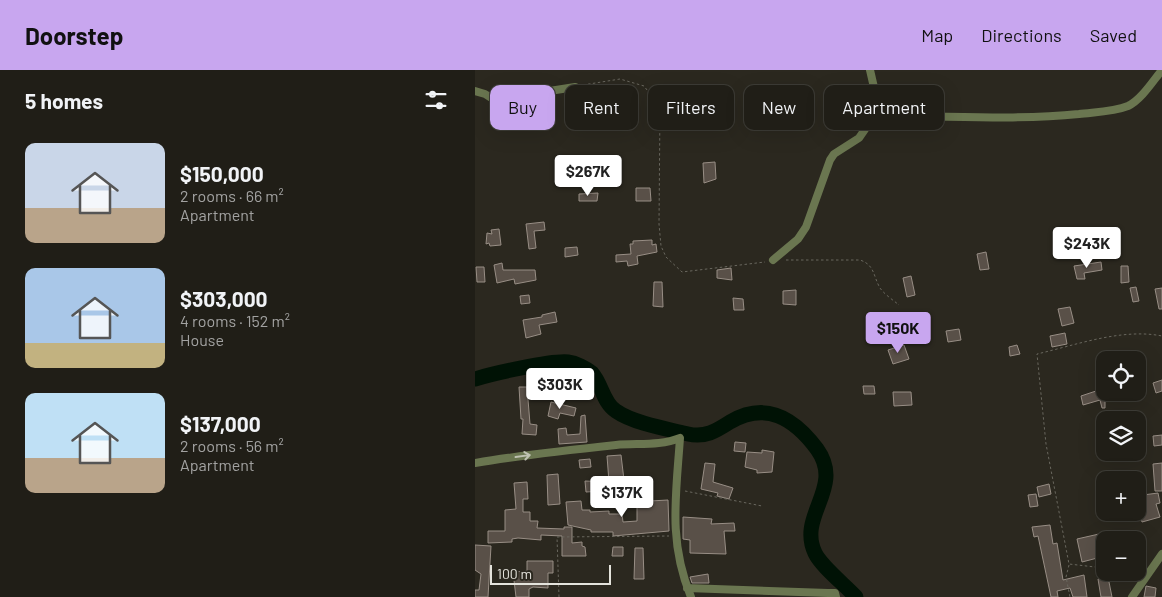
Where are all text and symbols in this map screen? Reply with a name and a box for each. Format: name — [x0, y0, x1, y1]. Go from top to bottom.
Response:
text: Doorstep — [25, 21, 123, 50]
text: Map — [921, 24, 953, 46]
text: Directions — [981, 24, 1062, 46]
text: Saved — [1090, 24, 1137, 46]
chip: Buy — [490, 85, 555, 130]
chip: Rent — [565, 85, 638, 130]
chip: Filters — [648, 85, 734, 130]
chip: New — [744, 85, 814, 130]
chip: Apartment — [824, 85, 944, 130]
icon: filters — [422, 86, 450, 114]
text: 5 homes — [25, 88, 103, 113]
pin: $267K — [553, 154, 623, 197]
text: $150,000 — [180, 161, 264, 186]
text: $267K — [566, 161, 610, 180]
icon: home — [65, 163, 125, 223]
text: 2 rooms · 66 m² — [180, 186, 284, 205]
text: Apartment — [180, 205, 255, 224]
pin: $243K — [1052, 226, 1122, 269]
text: $243K — [1064, 233, 1110, 252]
text: $303,000 — [180, 286, 268, 311]
icon: home — [65, 288, 125, 348]
text: 4 rooms · 152 m² — [180, 311, 290, 330]
pin: $150K — [863, 312, 933, 354]
text: $150K — [877, 318, 919, 337]
text: House — [180, 330, 224, 349]
map controls — [1096, 351, 1146, 581]
button: locate — [1096, 351, 1146, 401]
pin: $303K — [525, 368, 595, 410]
text: $303K — [537, 374, 583, 393]
text: $137,000 — [180, 411, 261, 436]
button: layers — [1096, 411, 1146, 461]
icon: home — [65, 413, 125, 473]
text: 2 rooms · 56 m² — [180, 436, 284, 455]
one-way arrow — [515, 451, 531, 461]
text: Apartment — [180, 455, 255, 474]
button: + — [1096, 471, 1146, 521]
pin: $137K — [587, 476, 657, 518]
text: $137K — [601, 482, 643, 501]
button: − — [1096, 531, 1146, 581]
scale bar — [490, 562, 611, 585]
text: 100 m — [497, 565, 532, 582]

